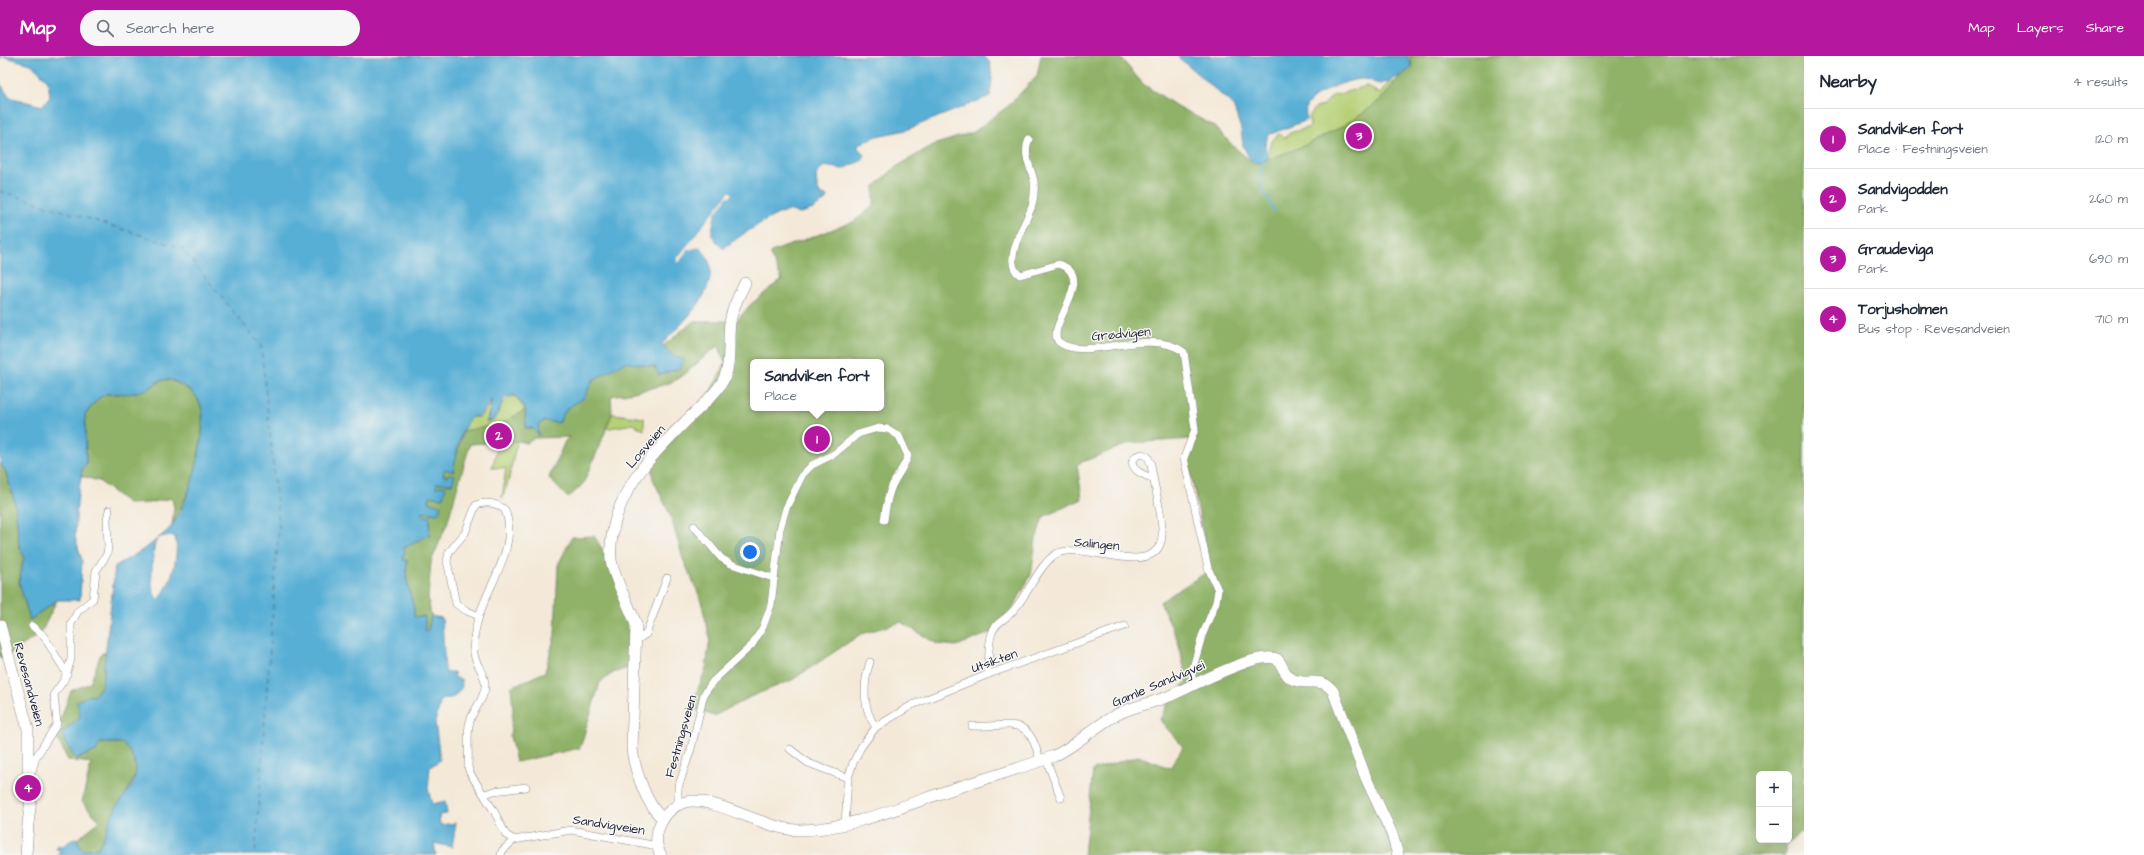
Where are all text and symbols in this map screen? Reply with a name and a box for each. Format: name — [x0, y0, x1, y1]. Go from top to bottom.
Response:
search box — [80, 10, 360, 46]
text: Map — [20, 15, 56, 42]
icon: search — [94, 17, 116, 39]
text: Search here — [126, 18, 215, 39]
text: Map — [1968, 18, 1995, 38]
text: Layers — [2017, 18, 2064, 38]
text: Share — [2086, 18, 2124, 38]
text: Nearby — [1820, 70, 1877, 94]
text: 4 results — [2073, 73, 2128, 91]
text: Sandviken fort — [1858, 119, 1963, 140]
pin: 3 — [1346, 121, 1372, 151]
text: 1 — [1832, 130, 1834, 148]
text: 120 m — [2095, 130, 2128, 148]
text: Place · Festningsveien — [1858, 140, 1988, 158]
text: Sandvigodden — [1858, 179, 1948, 200]
text: 2 — [1829, 190, 1837, 208]
text: 260 m — [2089, 190, 2128, 208]
text: Park — [1858, 200, 1888, 218]
text: Graudeviga — [1858, 239, 1933, 260]
text: 3 — [1830, 250, 1836, 268]
text: 690 m — [2089, 250, 2128, 268]
text: Park — [1858, 260, 1888, 278]
text: Torjusholmen — [1858, 299, 1947, 320]
text: 4 — [1829, 310, 1837, 328]
text: 710 m — [2095, 310, 2128, 328]
text: Bus stop · Revesandveien — [1858, 320, 2010, 338]
street label: Grødvigen — [1091, 322, 1152, 347]
popup — [750, 359, 884, 411]
text: Sandviken fort — [764, 366, 870, 387]
text: Place — [764, 387, 797, 405]
pin: 2 — [486, 421, 512, 451]
street label: Losveien — [622, 421, 670, 472]
pin: 1 — [804, 424, 830, 454]
street label: Salingen — [1073, 533, 1121, 556]
your location — [740, 542, 760, 562]
street label: Revesandveien — [9, 641, 49, 728]
street label: Utsikten — [969, 644, 1020, 678]
street label: Gamle Sandvigvei — [1109, 656, 1208, 713]
street label: Festningsveien — [661, 692, 702, 780]
map controls — [1756, 771, 1792, 843]
button: + — [1756, 771, 1792, 807]
pin: 4 — [15, 773, 41, 803]
button: − — [1756, 807, 1792, 843]
street label: Sandvigveien — [571, 810, 647, 841]

